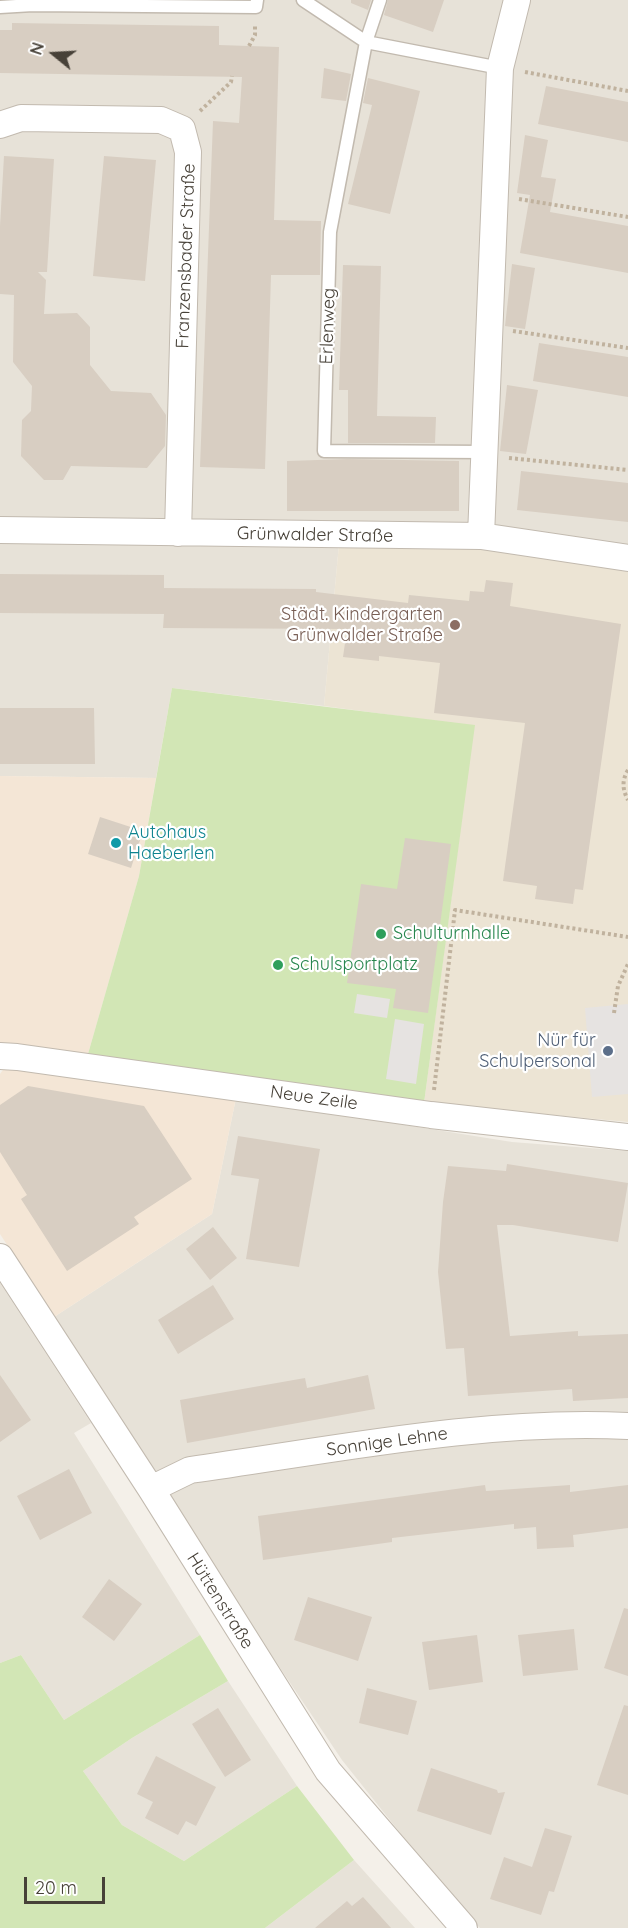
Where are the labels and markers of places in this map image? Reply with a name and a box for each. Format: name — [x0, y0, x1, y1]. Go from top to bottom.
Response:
place label: Städt. Kindergarten Grünwalder Straße — [281, 604, 443, 646]
marker: Städt. Kindergarten Grünwalder Straße — [448, 618, 462, 632]
place label: Autohaus Haeberlen — [128, 822, 215, 864]
marker: Autohaus Haeberlen — [109, 836, 123, 850]
place label: Schulturnhalle — [393, 923, 510, 945]
marker: Schulturnhalle — [374, 927, 388, 941]
place label: Schulsportplatz — [290, 954, 418, 976]
marker: Schulsportplatz — [271, 958, 285, 972]
place label: Nür für Schulpersonal — [479, 1030, 596, 1072]
marker: Nür für Schulpersonal — [601, 1044, 615, 1058]

